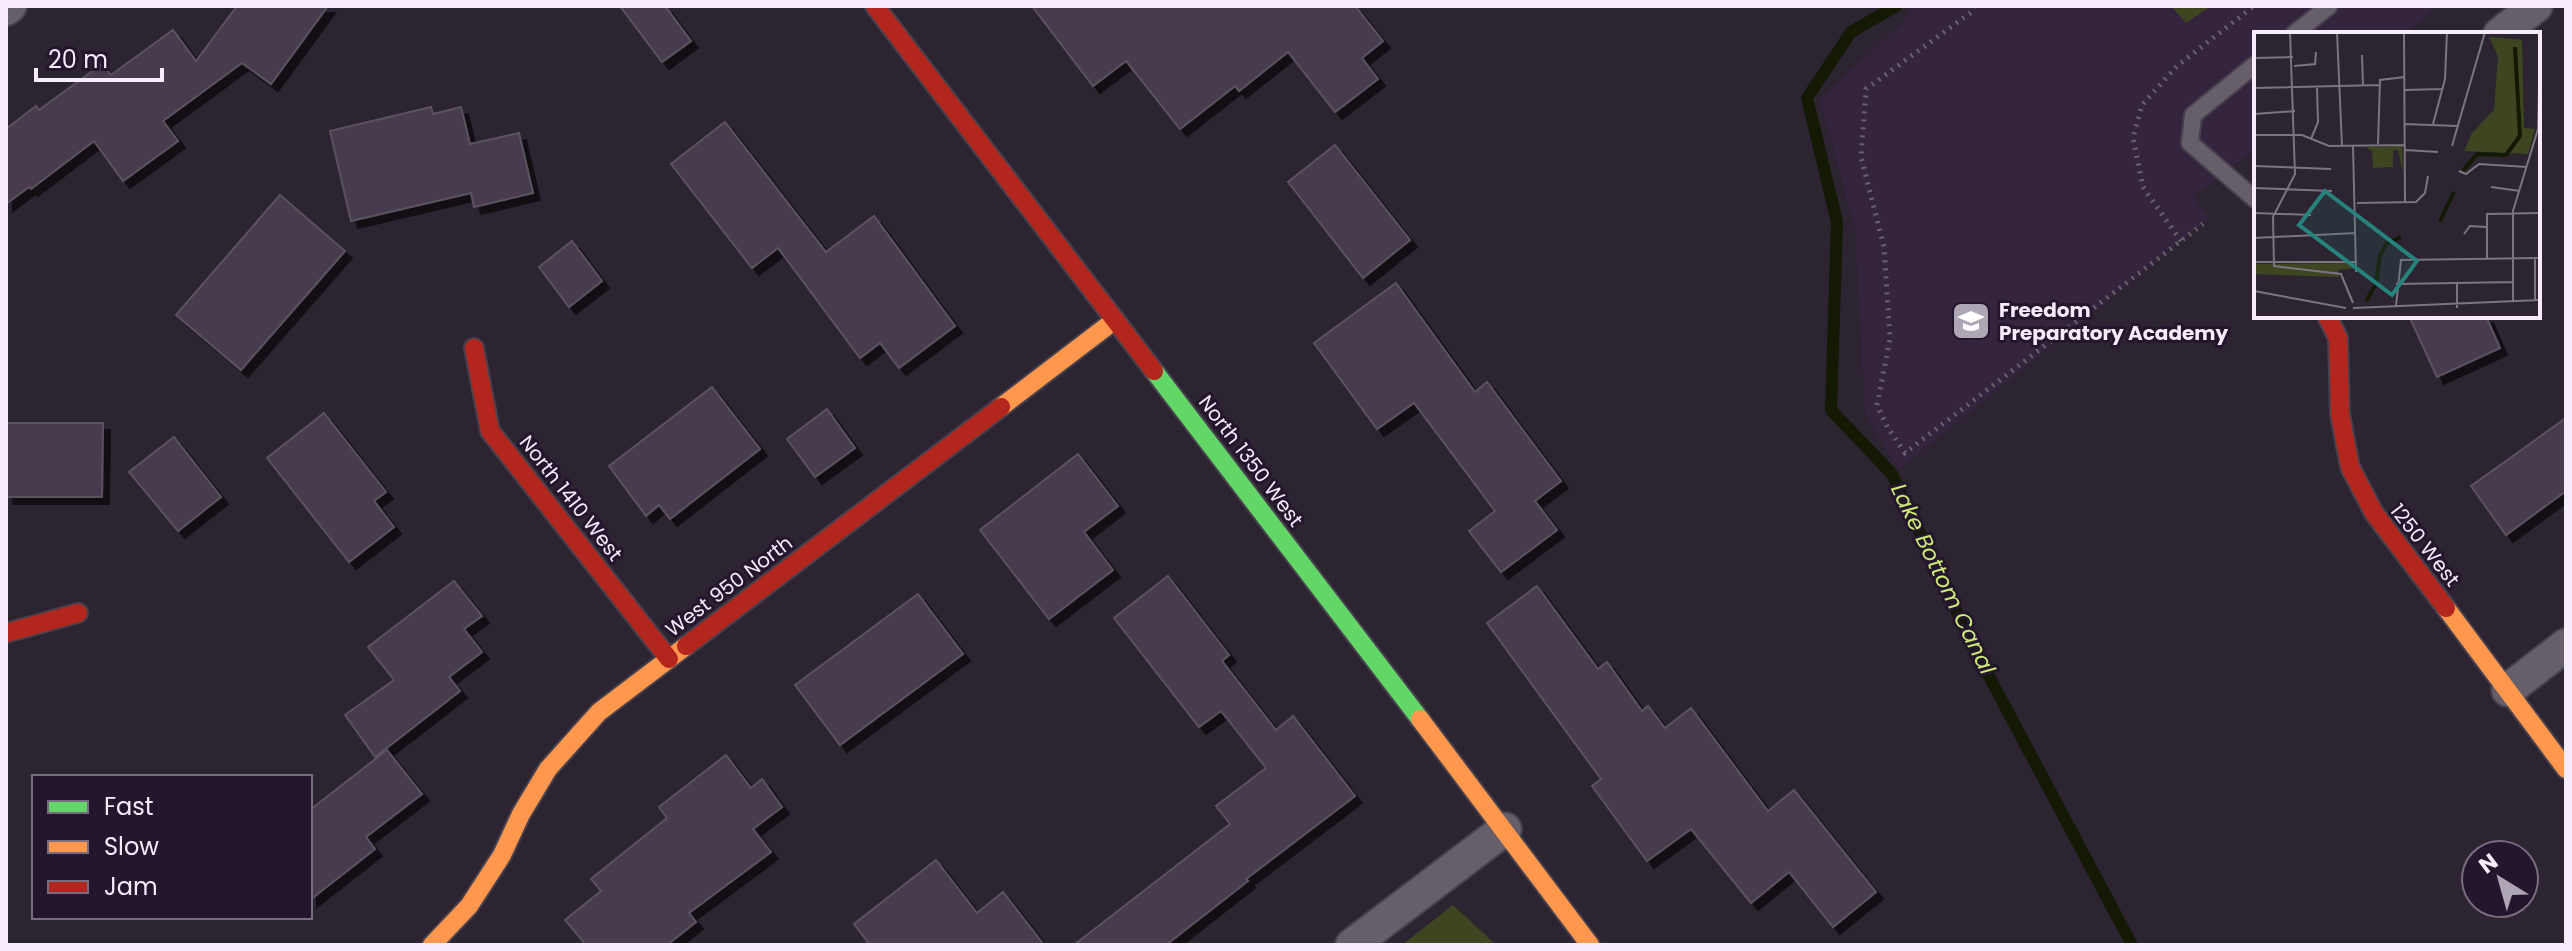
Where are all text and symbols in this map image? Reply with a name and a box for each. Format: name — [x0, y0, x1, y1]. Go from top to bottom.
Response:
scale bar — [36, 32, 162, 82]
inset map — [2254, 32, 2540, 318]
text: 20 m — [48, 43, 108, 76]
place label: Freedom Preparatory Academy — [1999, 296, 2228, 347]
school or university icon: Freedom Preparatory Academy — [1950, 300, 1992, 342]
street label: North 1350 West — [1192, 389, 1310, 533]
street label: North 1410 West — [513, 429, 629, 567]
water label: Lake Bottom Canal — [1883, 478, 2003, 680]
street label: 1250 West — [2384, 498, 2466, 592]
street label: West 950 North — [660, 529, 798, 643]
legend — [32, 775, 312, 919]
text: Fast — [104, 790, 154, 823]
text: Slow — [104, 830, 159, 863]
north arrow — [2460, 839, 2540, 919]
text: N — [2472, 846, 2504, 881]
text: Jam — [104, 870, 158, 903]

